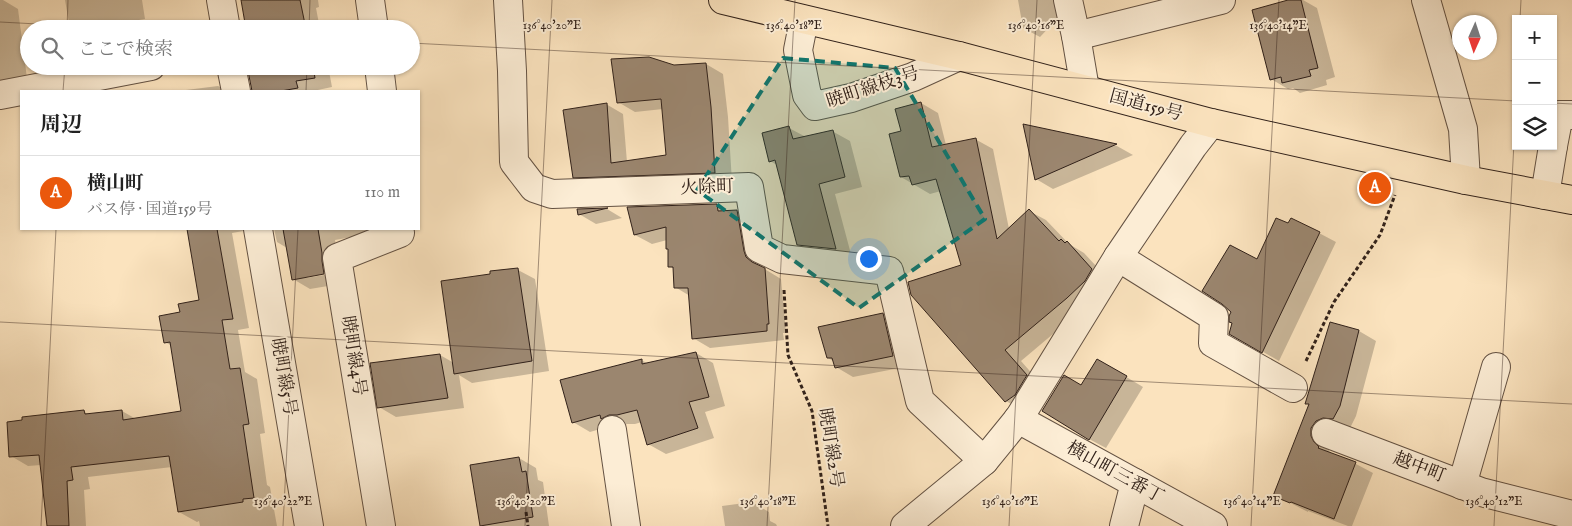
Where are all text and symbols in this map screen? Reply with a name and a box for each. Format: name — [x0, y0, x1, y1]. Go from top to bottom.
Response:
north arrow — [1452, 15, 1497, 60]
map controls — [1512, 15, 1557, 150]
button: + — [1512, 15, 1557, 60]
text: 136°40'20"E — [523, 18, 581, 33]
text: 136°40'18"E — [766, 18, 822, 33]
text: 136°40'16"E — [1008, 18, 1064, 33]
text: 136°40'14"E — [1249, 18, 1307, 33]
search box — [20, 20, 420, 75]
icon: search — [38, 34, 66, 62]
text: ここで検索 — [78, 38, 173, 62]
button: − — [1512, 60, 1557, 105]
street label: 暁町線枝3号 — [823, 62, 923, 114]
street label: 国道159号 — [1107, 85, 1185, 127]
button: layers — [1512, 105, 1557, 150]
text: 周辺 — [40, 112, 82, 139]
pin: A — [1359, 169, 1391, 207]
text: 横山町 — [87, 172, 144, 196]
street label: 火除町 — [680, 176, 734, 200]
text: A — [51, 183, 61, 203]
text: 110 m — [364, 183, 400, 203]
text: バス停 · 国道159号 — [87, 200, 212, 220]
your location — [856, 246, 882, 272]
street label: 暁町線4号 — [335, 314, 371, 398]
street label: 暁町線5号 — [265, 336, 301, 418]
street label: 暁町線2号 — [812, 406, 848, 490]
street label: 横山町三番丁 — [1062, 437, 1168, 509]
street label: 越中町 — [1390, 448, 1448, 488]
text: 136°40'22"E — [254, 494, 312, 509]
text: 136°40'20"E — [497, 494, 555, 509]
text: 136°40'18"E — [740, 494, 796, 509]
text: 136°40'16"E — [982, 494, 1038, 509]
text: 136°40'14"E — [1223, 494, 1281, 509]
text: 136°40'12"E — [1465, 494, 1523, 509]

